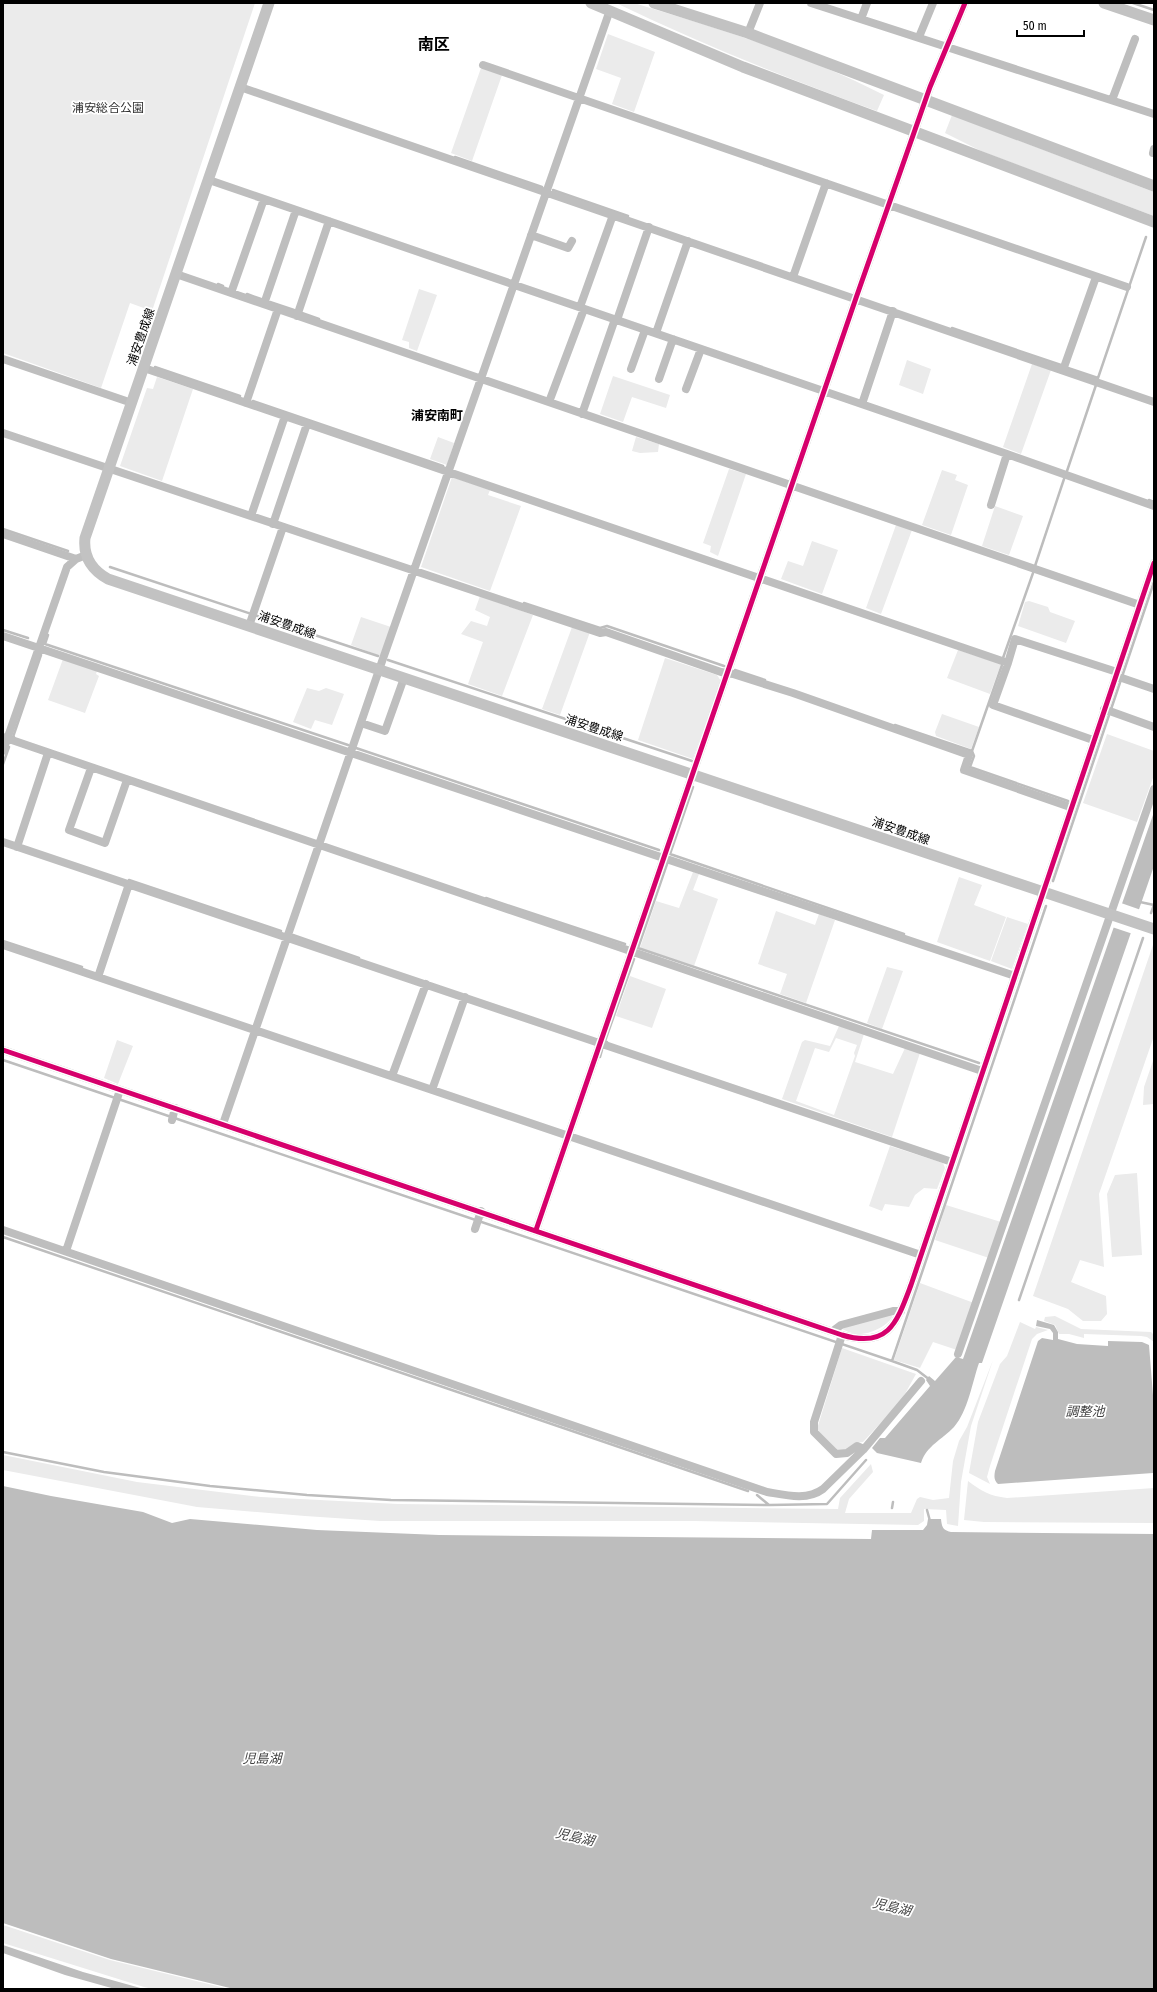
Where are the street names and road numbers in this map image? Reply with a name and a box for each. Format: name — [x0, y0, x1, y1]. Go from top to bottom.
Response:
street label: 浦安豊成線 — [125, 306, 157, 368]
street label: 浦安豊成線 — [256, 609, 318, 641]
street label: 浦安豊成線 — [563, 712, 625, 744]
street label: 浦安豊成線 — [870, 815, 932, 847]

